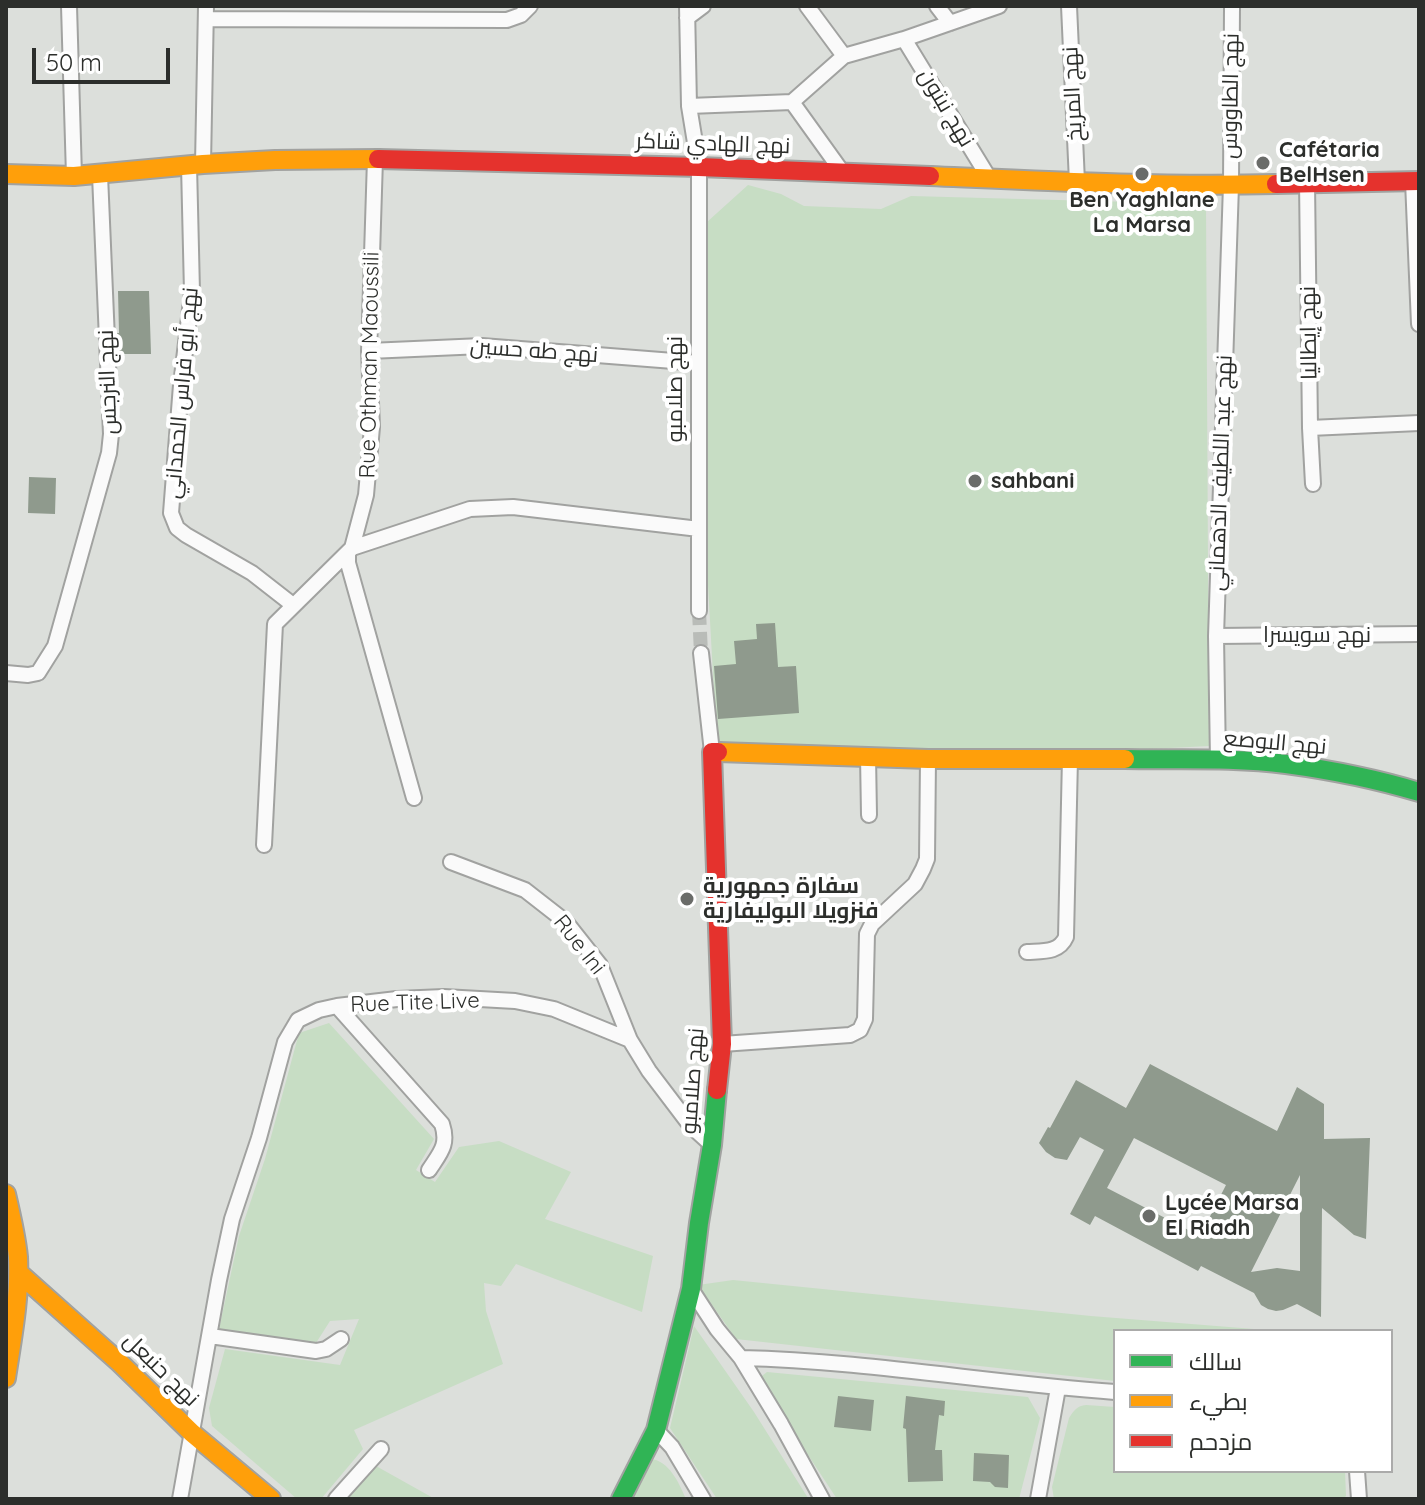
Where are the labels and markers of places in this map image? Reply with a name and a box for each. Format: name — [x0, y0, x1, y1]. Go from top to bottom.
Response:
place label: Cafétaria BelHsen — [1279, 137, 1380, 188]
marker: Cafétaria BelHsen — [1254, 154, 1272, 172]
marker: Ben Yaghlane La Marsa — [1133, 165, 1151, 183]
place label: Ben Yaghlane La Marsa — [1069, 187, 1215, 238]
place label: sahbani — [991, 468, 1074, 494]
marker: sahbani — [966, 472, 984, 490]
place label: سفارة جمهورية فنزويلا البوليفارية — [703, 873, 879, 924]
marker: سفارة جمهورية فنزويلا البوليفارية — [678, 890, 696, 908]
place label: Lycée Marsa El Riadh — [1165, 1190, 1299, 1242]
marker: Lycée Marsa El Riadh — [1140, 1207, 1158, 1225]

